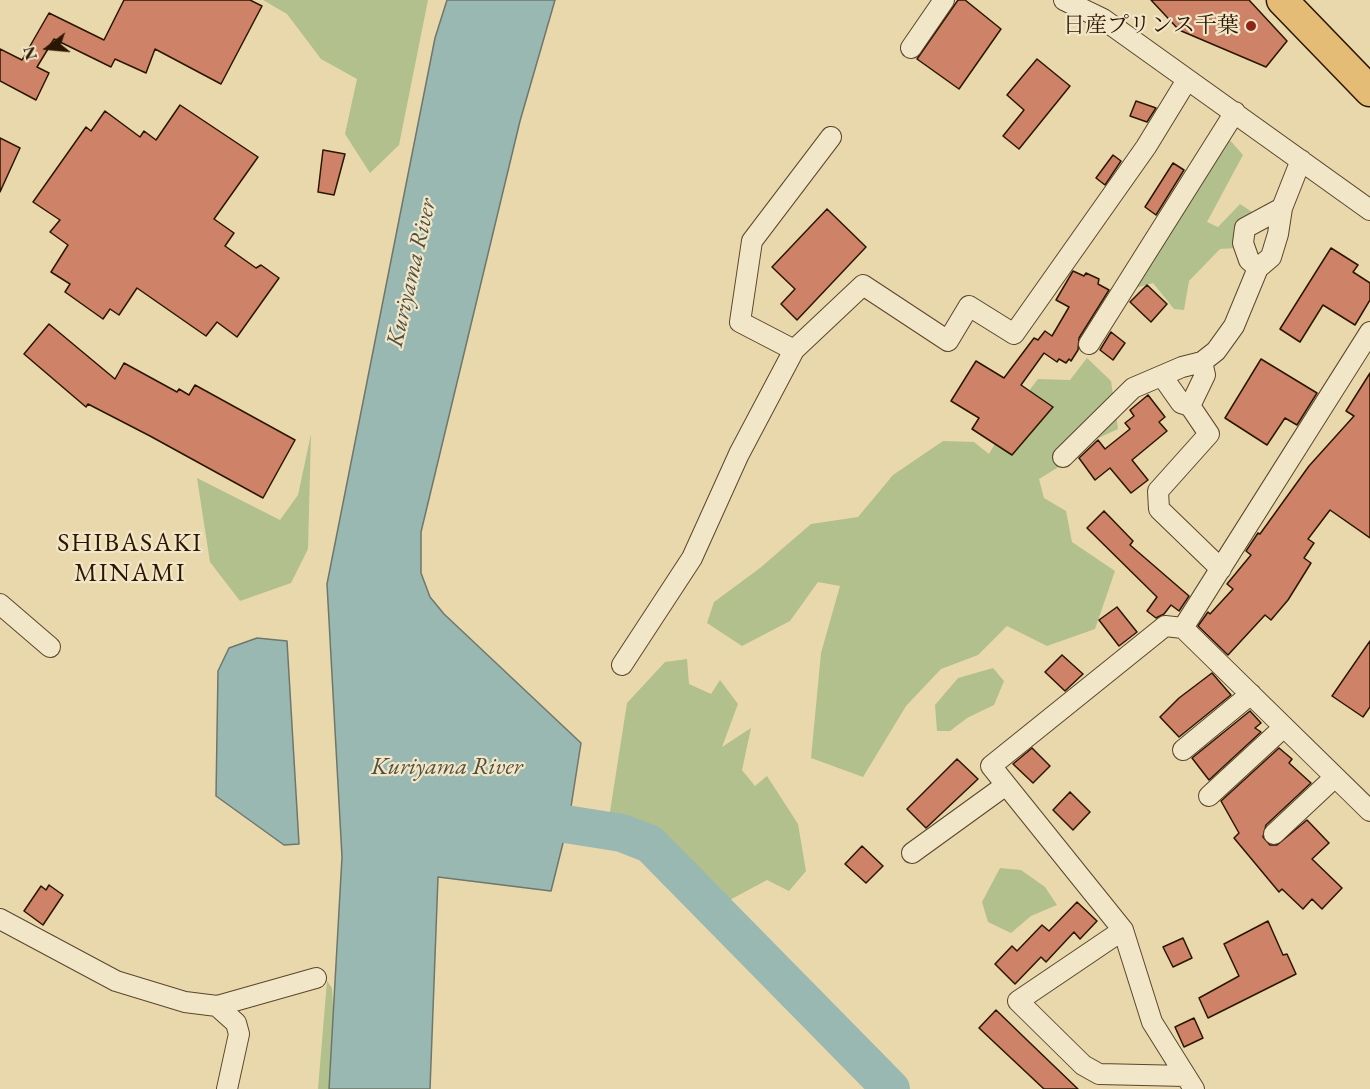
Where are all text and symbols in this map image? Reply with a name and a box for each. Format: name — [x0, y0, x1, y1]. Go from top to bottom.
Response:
place label: 日産プリンス千葉 — [1063, 13, 1239, 39]
north arrow — [18, 18, 78, 78]
marker: 日産プリンス千葉 — [1244, 19, 1258, 33]
text: N — [18, 44, 42, 62]
water label: Kuriyama River — [381, 196, 443, 350]
district label: SHIBASAKI MINAMI — [57, 528, 203, 590]
water label: Kuriyama River — [371, 753, 523, 781]

